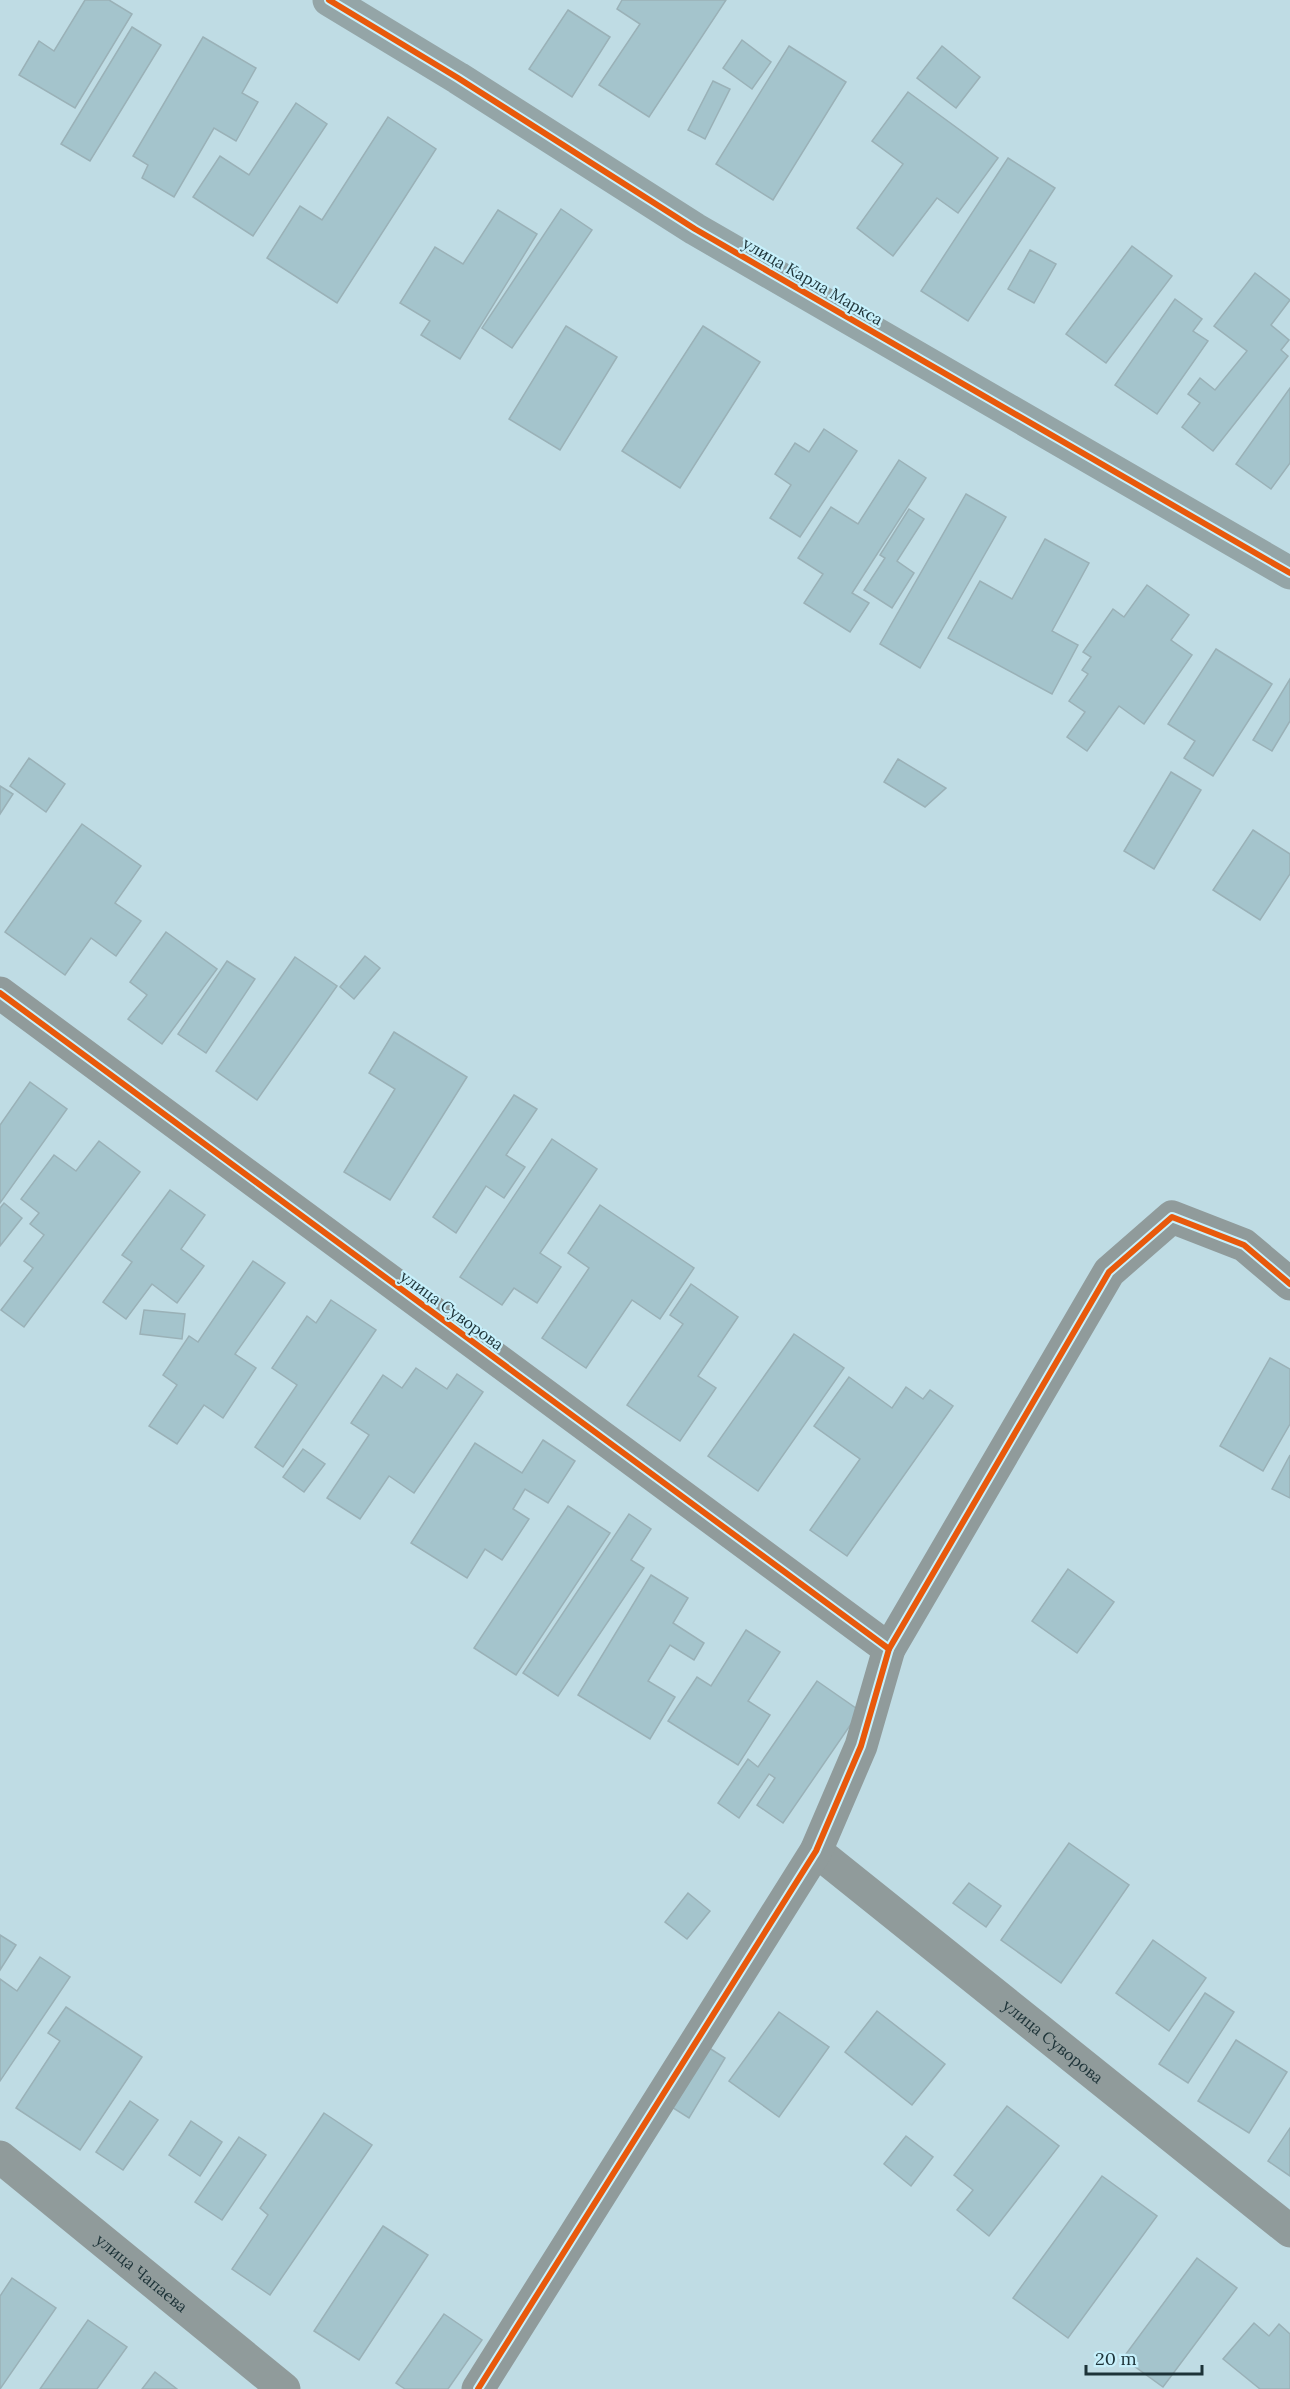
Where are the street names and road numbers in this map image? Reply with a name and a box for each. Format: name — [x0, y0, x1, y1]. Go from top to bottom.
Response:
street label: улица Карла Маркса — [739, 233, 887, 329]
street label: улица Суворова — [396, 1266, 508, 1354]
street label: улица Суворова — [999, 1995, 1108, 2087]
street label: улица Чапаева — [92, 2229, 192, 2316]

